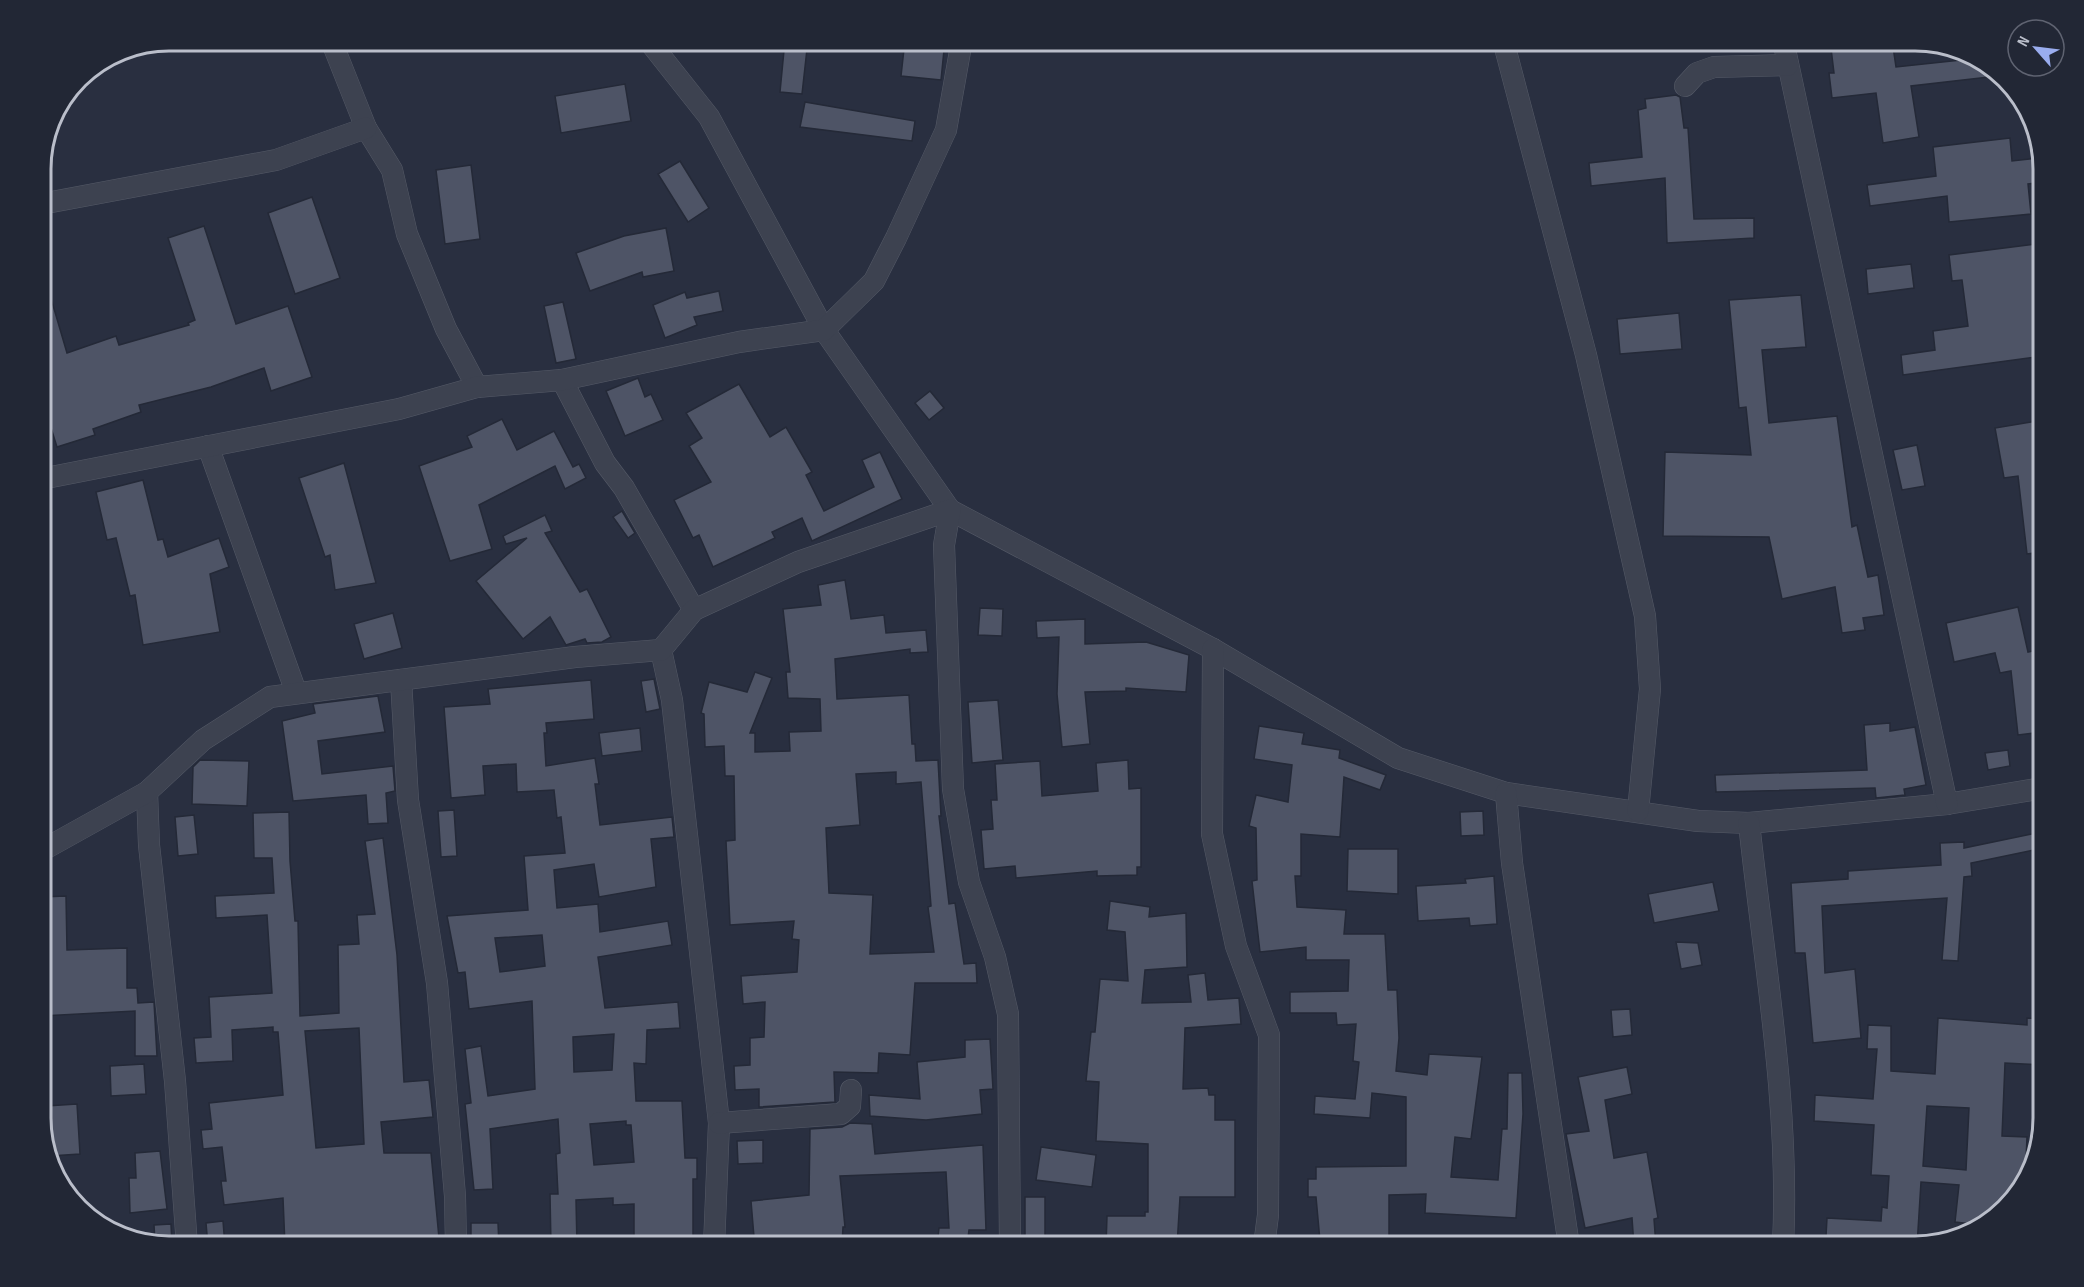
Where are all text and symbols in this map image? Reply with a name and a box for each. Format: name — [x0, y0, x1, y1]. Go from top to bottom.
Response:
north arrow — [2006, 18, 2066, 78]
text: N — [2014, 33, 2034, 50]

